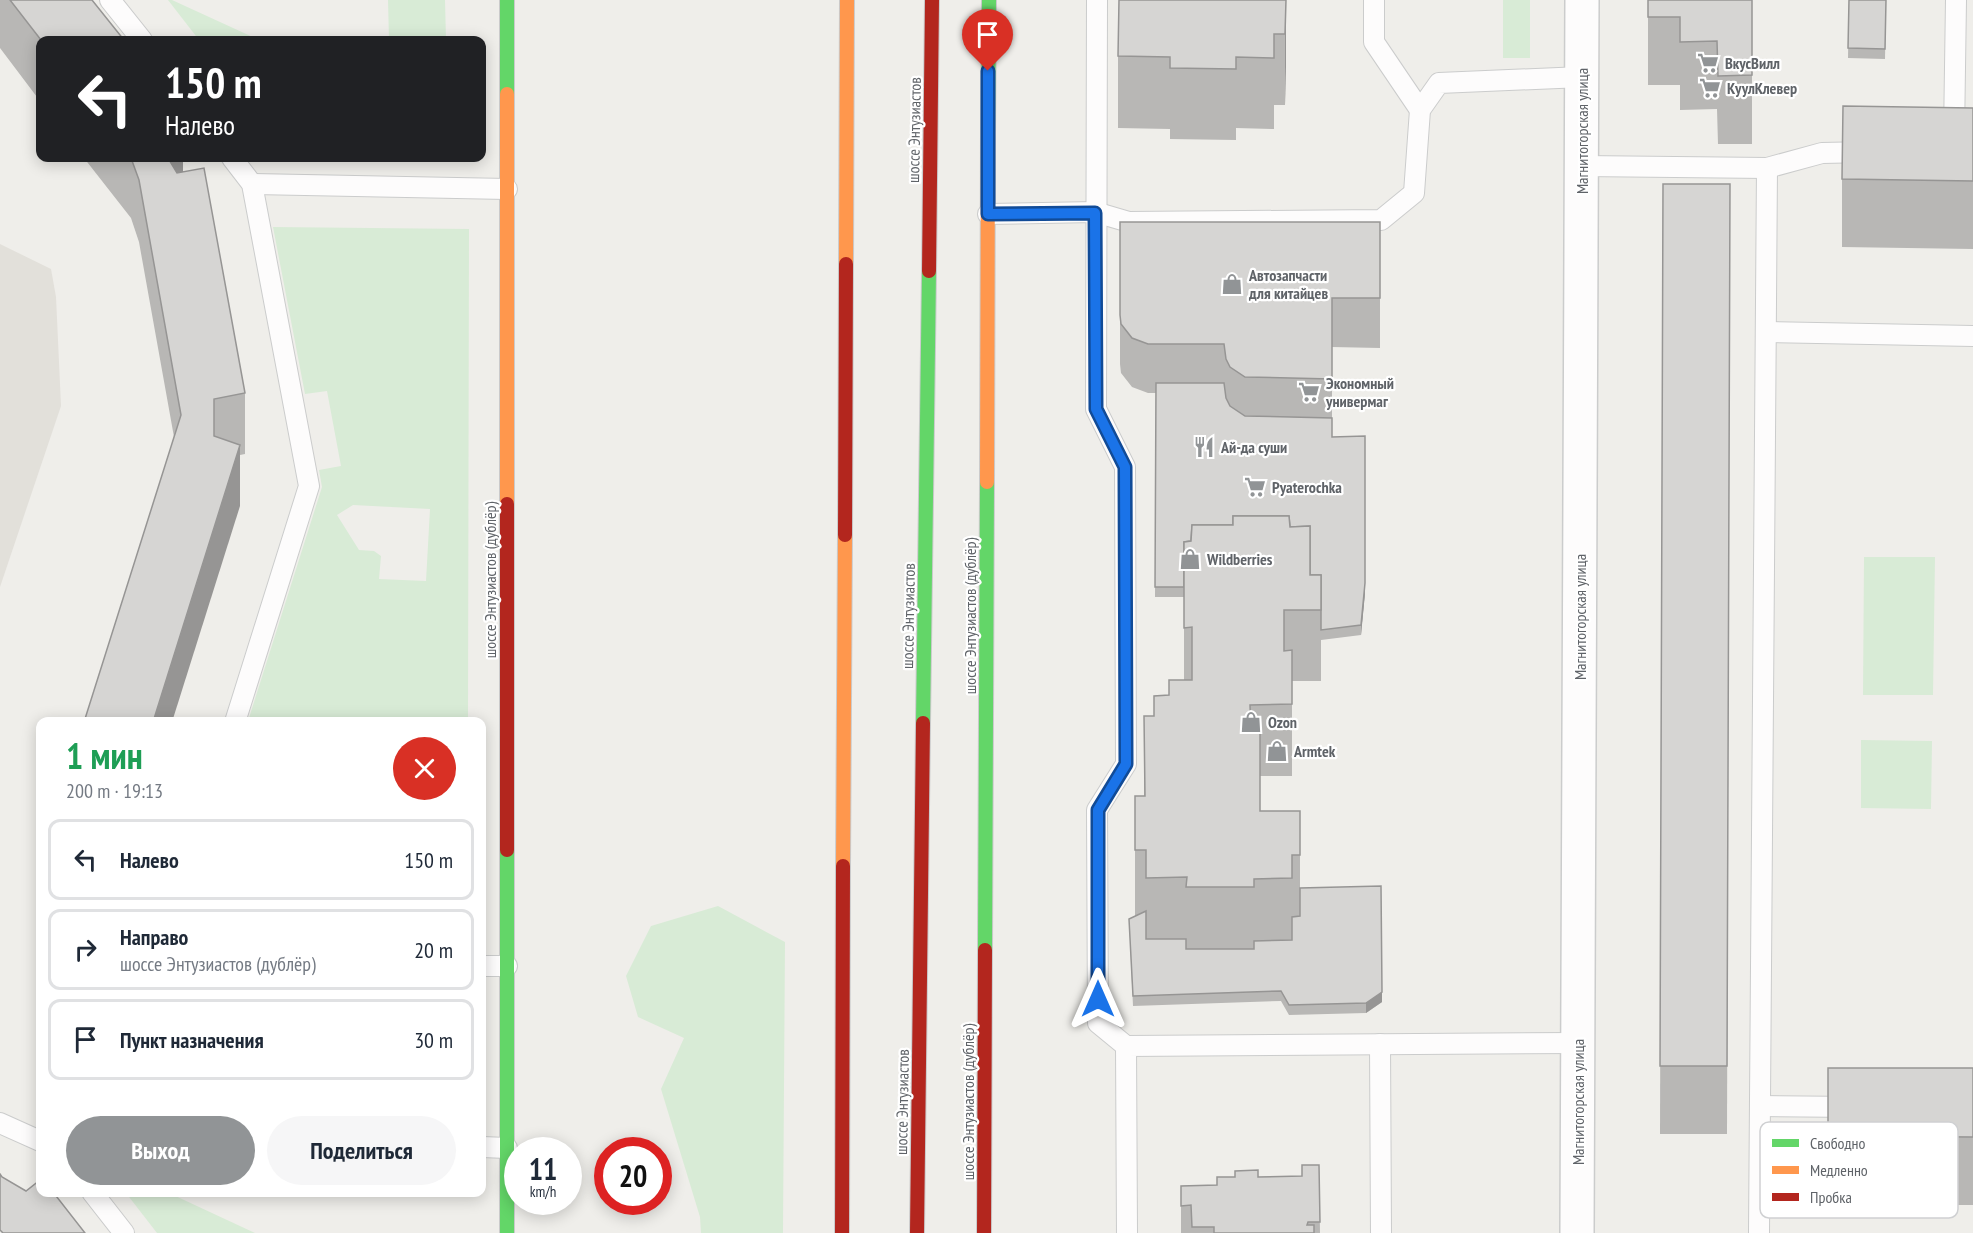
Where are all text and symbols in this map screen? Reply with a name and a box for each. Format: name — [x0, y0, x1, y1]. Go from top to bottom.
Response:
pin — [962, 9, 1013, 71]
icon: arrive — [971, 18, 1004, 51]
supermarket icon: ВкусВилл — [1696, 51, 1720, 75]
place label: ВкусВилл — [1725, 53, 1780, 73]
text: 150 m — [165, 55, 262, 110]
icon: left — [66, 60, 144, 138]
street label: Магнитогорская улица — [1572, 68, 1592, 194]
supermarket icon: КуулКлевер — [1698, 76, 1722, 100]
street label: шоссе Энтузиастов — [903, 77, 925, 183]
place label: КуулКлевер — [1727, 78, 1797, 98]
text: Налево — [165, 108, 235, 142]
place label: Автозапчасти для китайцев — [1248, 265, 1328, 303]
shop icon: Автозапчасти для китайцев — [1220, 272, 1244, 296]
place label: Экономный универмаг — [1325, 373, 1394, 411]
supermarket icon: Экономный универмаг — [1297, 380, 1321, 404]
restaurant icon: Ай-да суши — [1192, 435, 1216, 459]
place label: Ай-да суши — [1220, 437, 1287, 457]
supermarket icon: Pyaterochka — [1243, 475, 1267, 499]
place label: Pyaterochka — [1272, 477, 1342, 497]
street label: шоссе Энтузиастов (дублёр) — [480, 501, 500, 658]
street label: шоссе Энтузиастов (дублёр) — [960, 537, 980, 694]
shop icon: Wildberries — [1178, 547, 1202, 571]
place label: Wildberries — [1206, 549, 1273, 569]
street label: Магнитогорская улица — [1570, 554, 1590, 680]
street label: шоссе Энтузиастов — [897, 563, 919, 669]
shop icon: Ozon — [1239, 710, 1263, 734]
place label: Ozon — [1268, 712, 1297, 732]
text: 1 мин — [66, 732, 143, 779]
button: close — [393, 737, 456, 800]
shop icon: Armtek — [1265, 739, 1289, 763]
place label: Armtek — [1293, 741, 1336, 761]
text: 200 m · 19:13 — [66, 778, 163, 804]
icon: left — [69, 843, 102, 876]
text: Налево — [120, 846, 179, 874]
text: 150 m — [404, 846, 453, 874]
text: Направо — [120, 923, 188, 951]
icon: right — [69, 933, 102, 966]
text: 20 m — [414, 936, 453, 964]
text: шоссе Энтузиастов (дублёр) — [120, 951, 316, 977]
position arrow — [1066, 967, 1130, 1031]
icon: arrive — [69, 1023, 102, 1056]
street label: шоссе Энтузиастов (дублёр) — [958, 1023, 978, 1180]
text: Пункт назначения — [120, 1026, 264, 1054]
text: 30 m — [414, 1026, 453, 1054]
street label: Магнитогорская улица — [1568, 1039, 1588, 1165]
street label: шоссе Энтузиастов — [891, 1049, 913, 1155]
button: Выход — [66, 1116, 255, 1185]
button: Поделиться — [267, 1116, 456, 1185]
legend — [1760, 1122, 1958, 1218]
text: Свободно — [1810, 1133, 1865, 1153]
speed limit sign: 20 — [594, 1137, 672, 1215]
text: 11 — [529, 1149, 557, 1188]
text: Медленно — [1810, 1160, 1868, 1180]
text: km/h — [530, 1182, 556, 1201]
text: Пробка — [1810, 1187, 1852, 1207]

